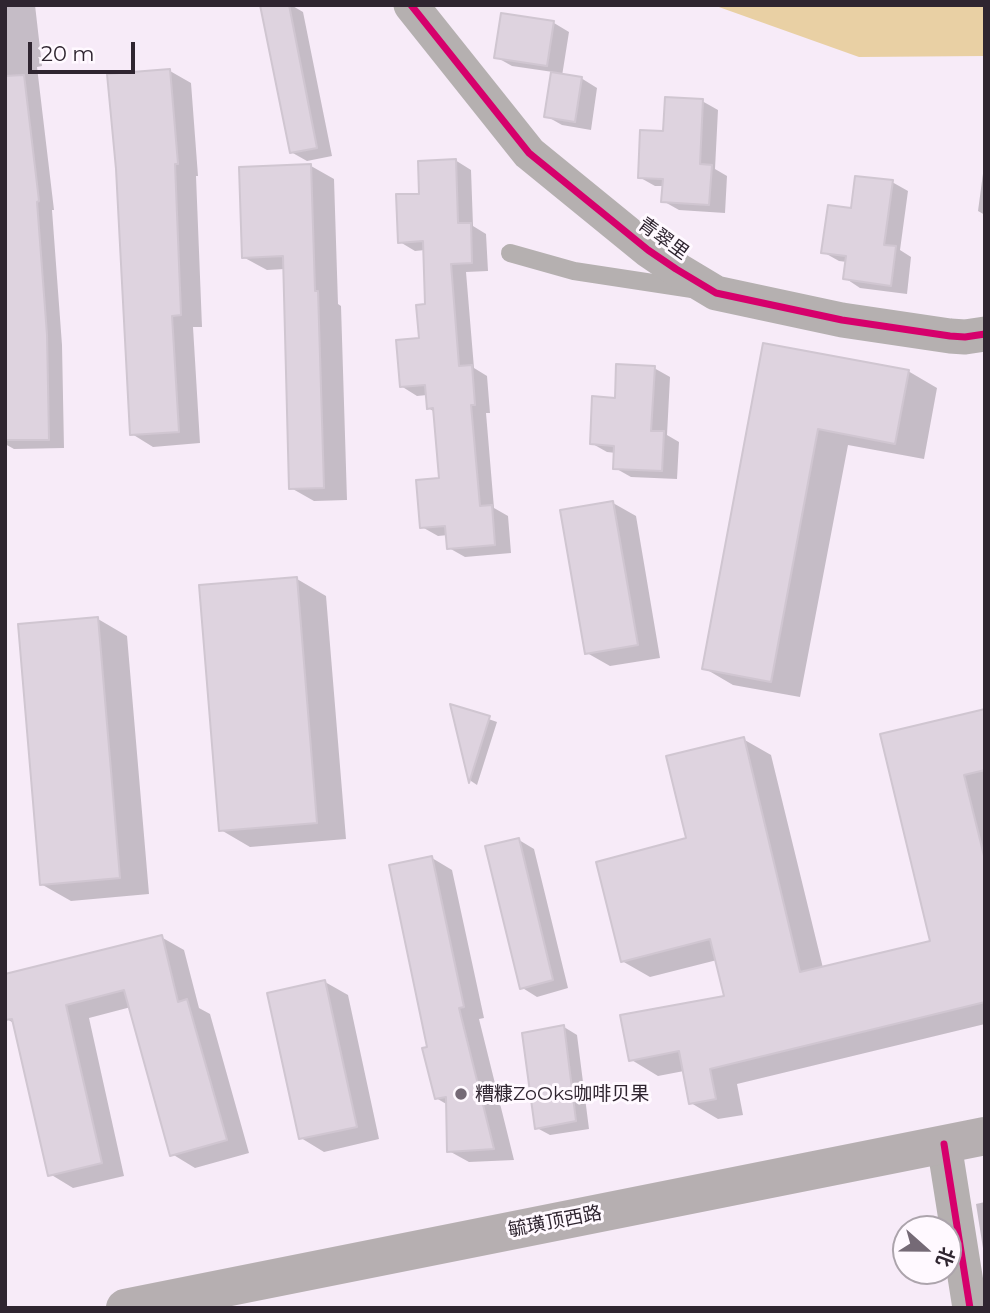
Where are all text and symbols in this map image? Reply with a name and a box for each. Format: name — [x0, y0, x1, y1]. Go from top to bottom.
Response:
scale bar — [32, 28, 138, 72]
text: 20 m — [41, 41, 95, 66]
street label: 青翠里 — [633, 213, 693, 265]
place label: 糟糠ZoOks咖啡贝果 — [475, 1083, 649, 1105]
marker: 糟糠ZoOks咖啡贝果 — [453, 1086, 469, 1102]
street label: 毓璜顶西路 — [506, 1202, 604, 1242]
north arrow — [892, 1215, 962, 1285]
text: 北 — [931, 1244, 959, 1270]

